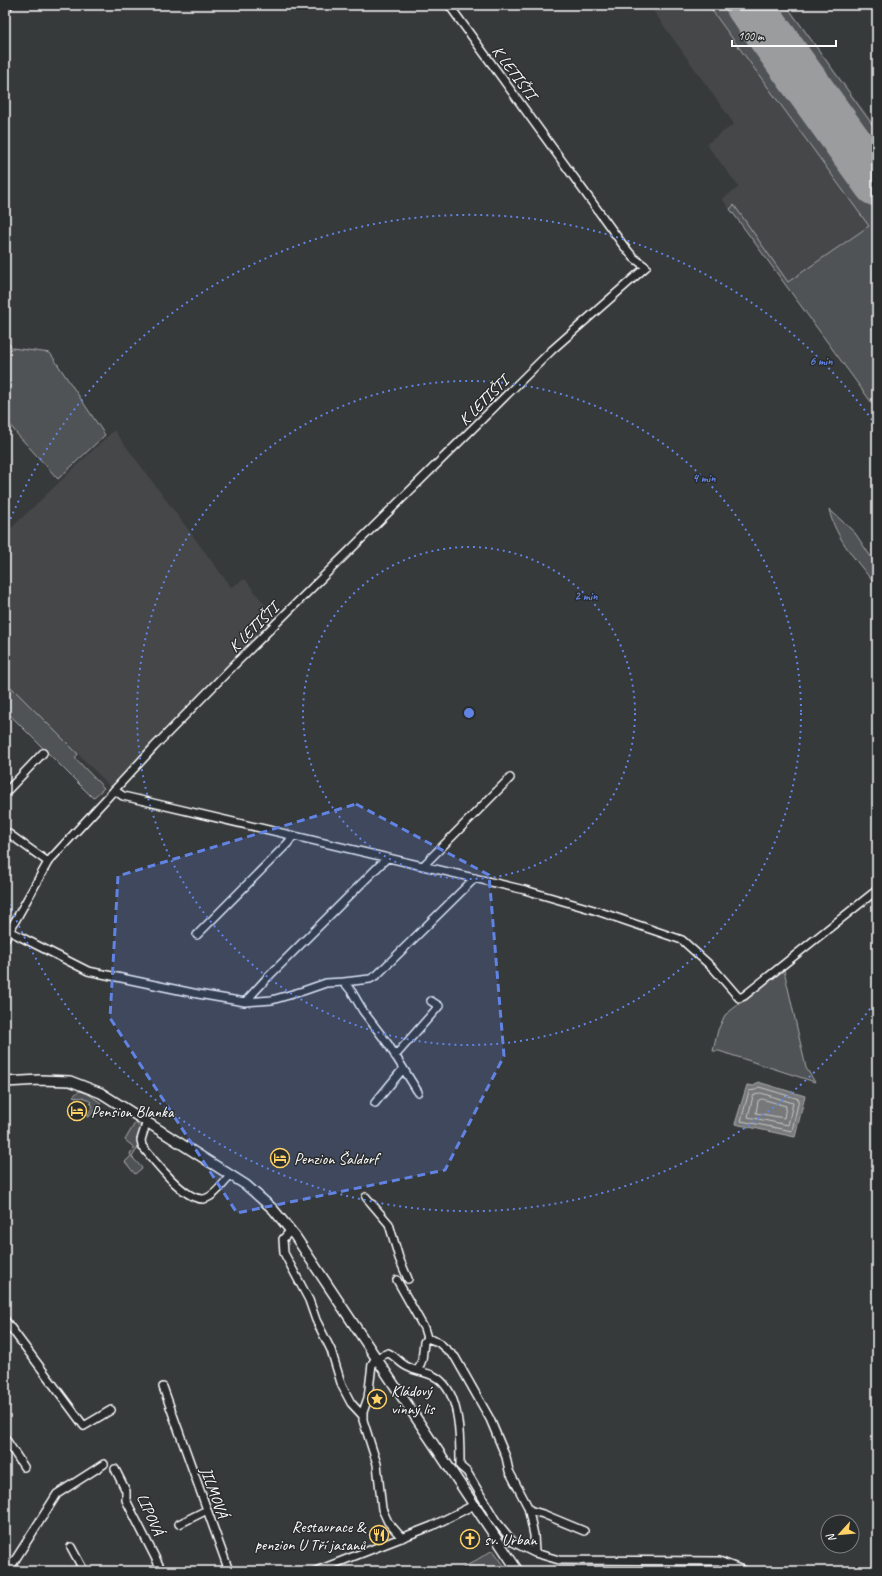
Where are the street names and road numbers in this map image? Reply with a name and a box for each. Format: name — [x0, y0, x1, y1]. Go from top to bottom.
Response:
street label: K LETIŠTI — [487, 42, 543, 106]
street label: K LETIŠTI — [455, 369, 515, 430]
street label: K LETIŠTI — [225, 596, 285, 657]
street label: JILMOVÁ — [195, 1463, 233, 1522]
street label: LIPOVÁ — [132, 1490, 169, 1540]

